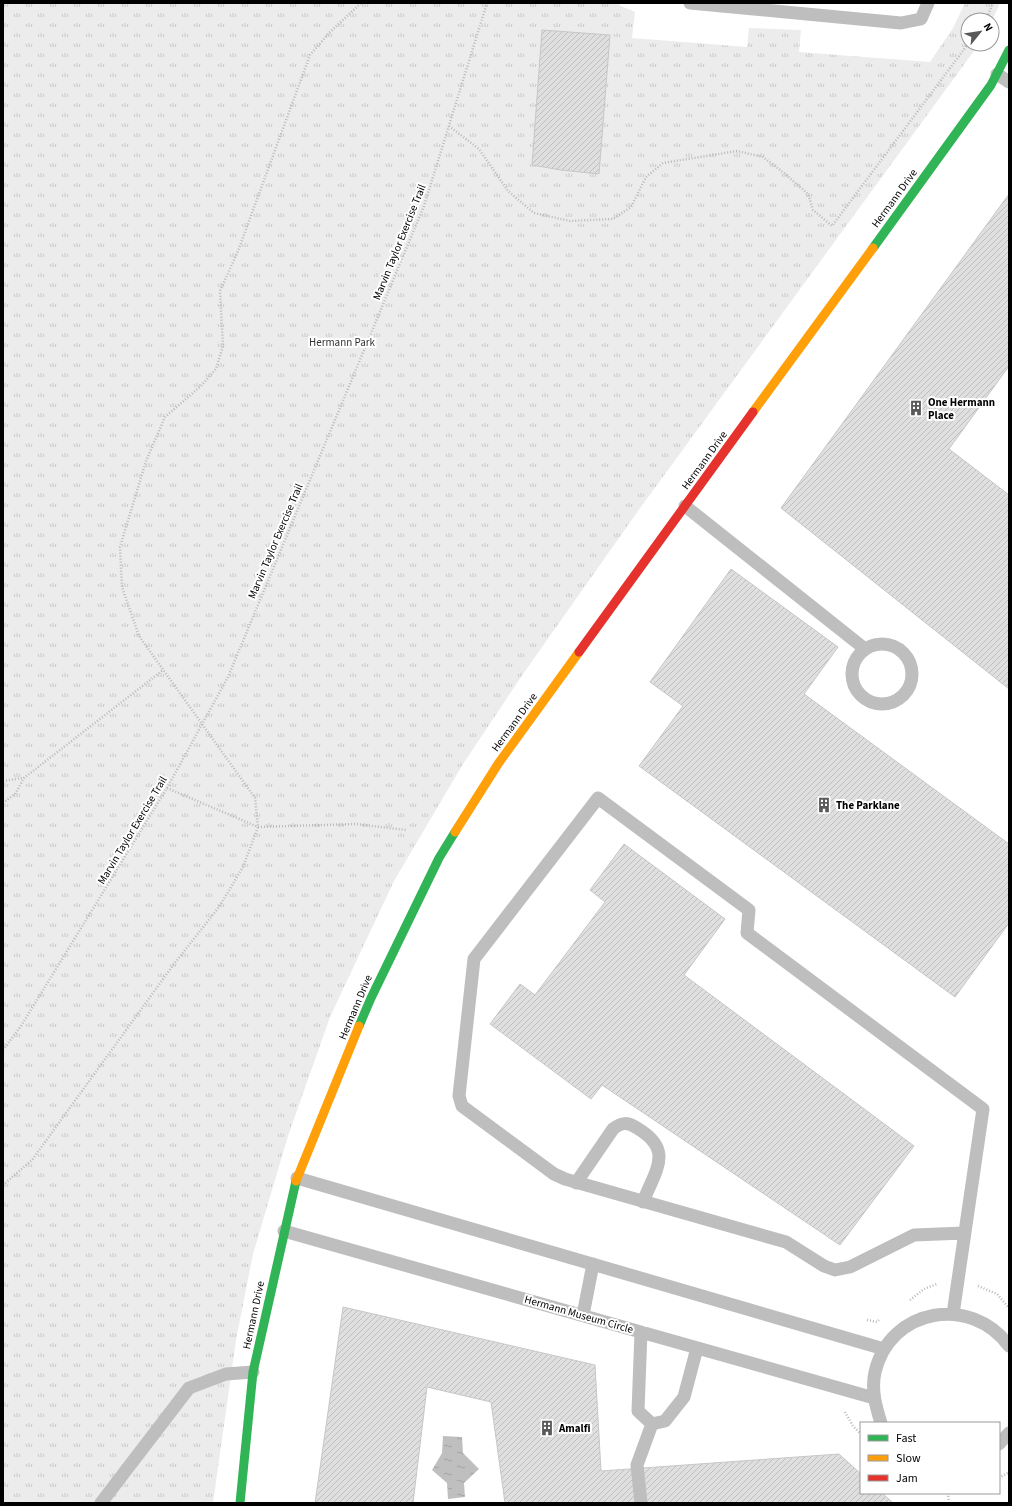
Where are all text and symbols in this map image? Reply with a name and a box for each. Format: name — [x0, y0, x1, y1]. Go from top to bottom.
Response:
north arrow — [960, 12, 1000, 52]
text: N — [980, 20, 997, 34]
street label: Hermann Drive — [868, 165, 921, 231]
street label: Marvin Taylor Exercise Trail — [369, 182, 430, 302]
park label: Hermann Park — [309, 335, 376, 350]
place label: One Hermann Place — [928, 395, 995, 423]
building icon: One Hermann Place — [907, 399, 925, 417]
street label: Hermann Drive — [678, 427, 731, 493]
street label: Marvin Taylor Exercise Trail — [244, 481, 307, 601]
street label: Hermann Drive — [488, 689, 541, 755]
street label: Marvin Taylor Exercise Trail — [94, 773, 171, 887]
building icon: The Parklane — [815, 796, 833, 814]
place label: The Parklane — [836, 798, 900, 813]
street label: Hermann Drive — [335, 972, 376, 1042]
street label: Hermann Drive — [239, 1279, 268, 1351]
street label: Hermann Museum Circle — [523, 1292, 636, 1337]
building icon: Amalfi — [538, 1419, 556, 1437]
place label: Amalfi — [558, 1421, 590, 1436]
legend — [860, 1422, 1000, 1494]
text: Fast — [896, 1430, 916, 1447]
text: Slow — [896, 1450, 921, 1467]
text: Jam — [896, 1470, 918, 1487]

